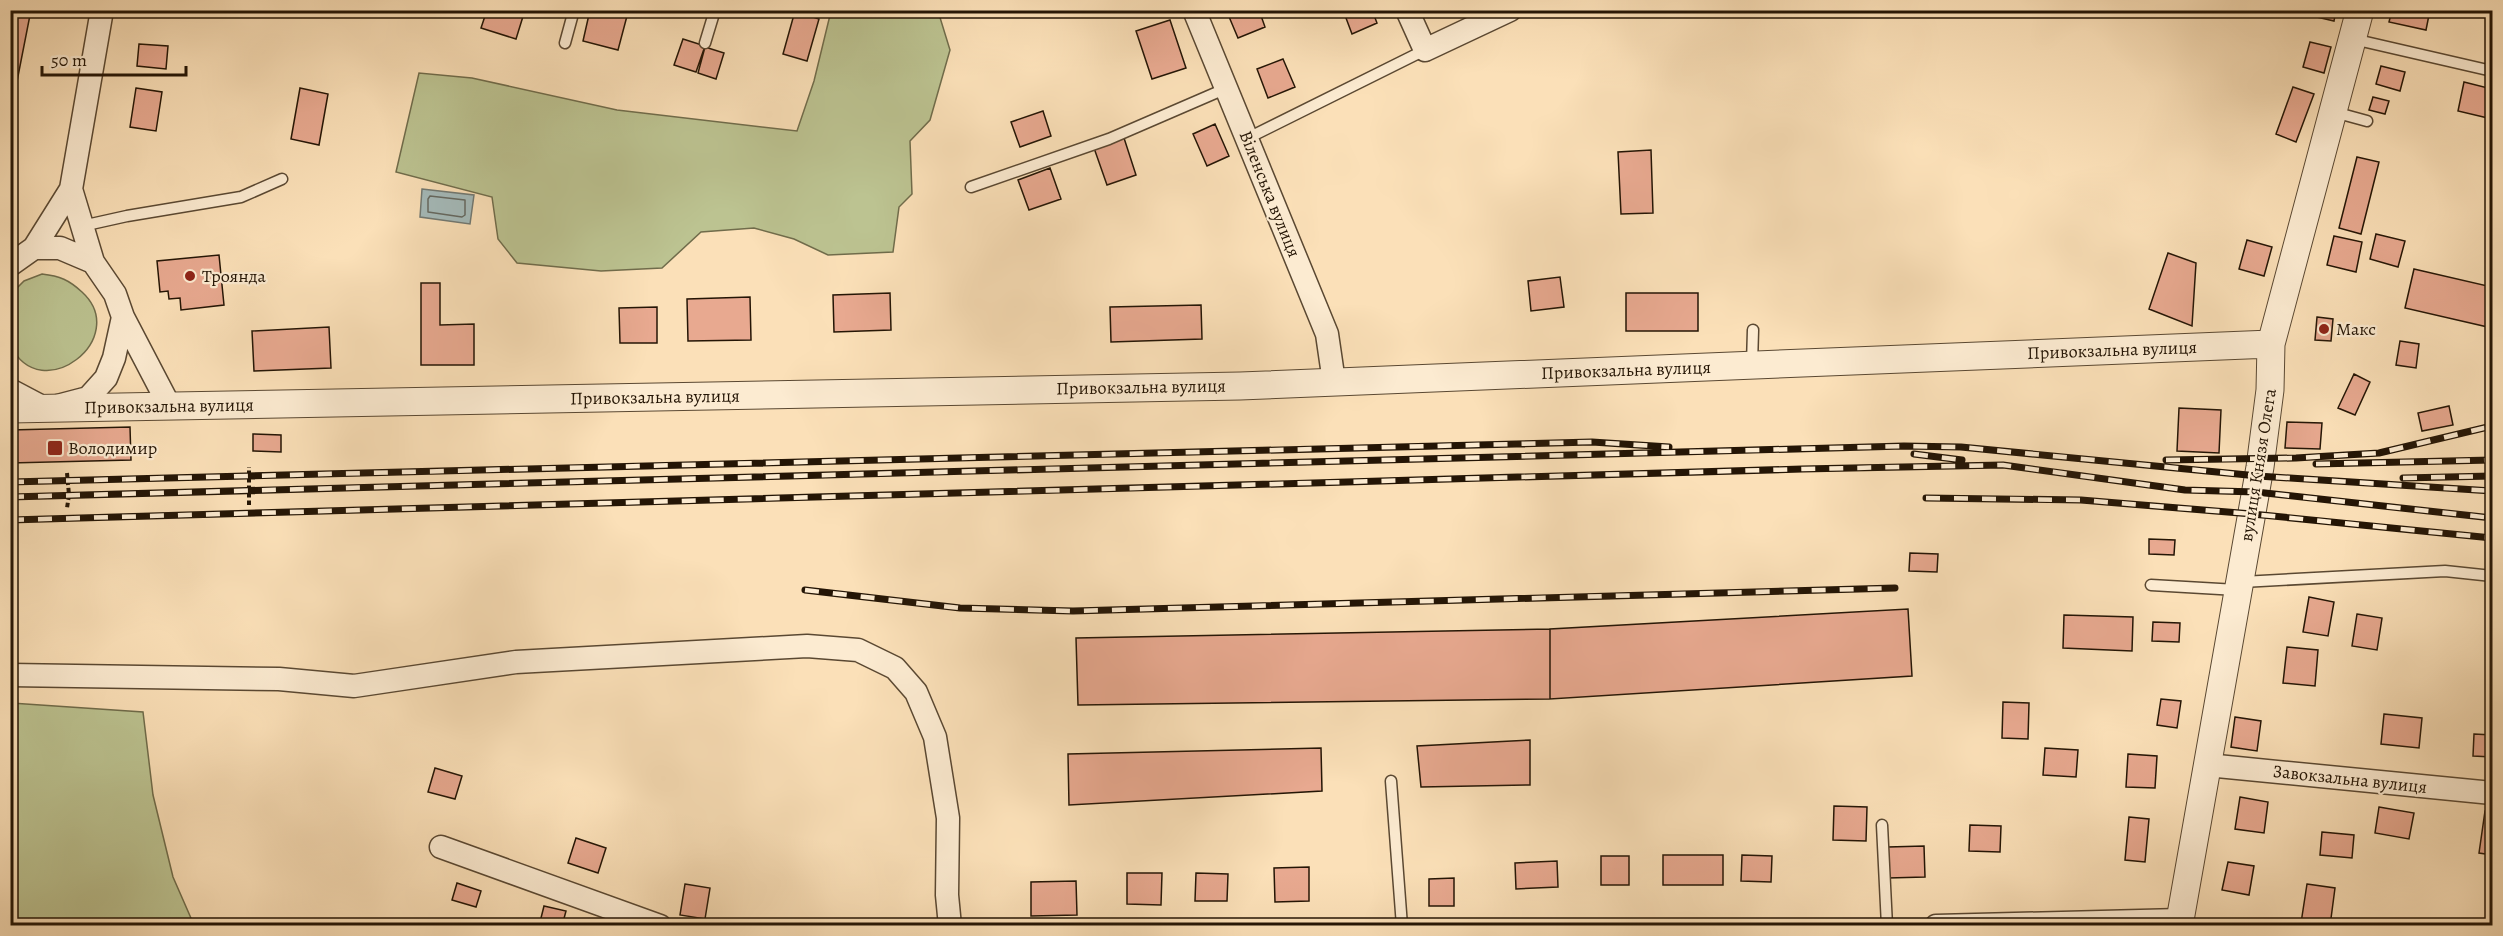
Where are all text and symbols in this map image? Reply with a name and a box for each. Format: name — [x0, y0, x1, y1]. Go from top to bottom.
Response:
scale bar — [42, 39, 186, 77]
text: 50 m — [51, 48, 87, 72]
street label: Віленська вулиця — [1234, 127, 1306, 261]
place label: Троянда — [202, 264, 267, 288]
marker: Троянда — [183, 269, 197, 283]
place label: Макс — [2336, 317, 2376, 341]
marker: Макс — [2317, 322, 2331, 336]
street label: Привокзальна вулиця — [2027, 335, 2197, 365]
street label: Привокзальна вулиця — [1541, 355, 1711, 385]
street label: Привокзальна вулиця — [1056, 374, 1226, 400]
street label: Привокзальна вулиця — [570, 384, 740, 410]
street label: вулиця Князя Олега — [2234, 386, 2282, 543]
street label: Привокзальна вулиця — [84, 393, 254, 419]
place label: Володимир — [68, 436, 157, 460]
marker: Володимир — [46, 439, 64, 457]
street label: Завокзальна вулиця — [2272, 759, 2428, 799]

